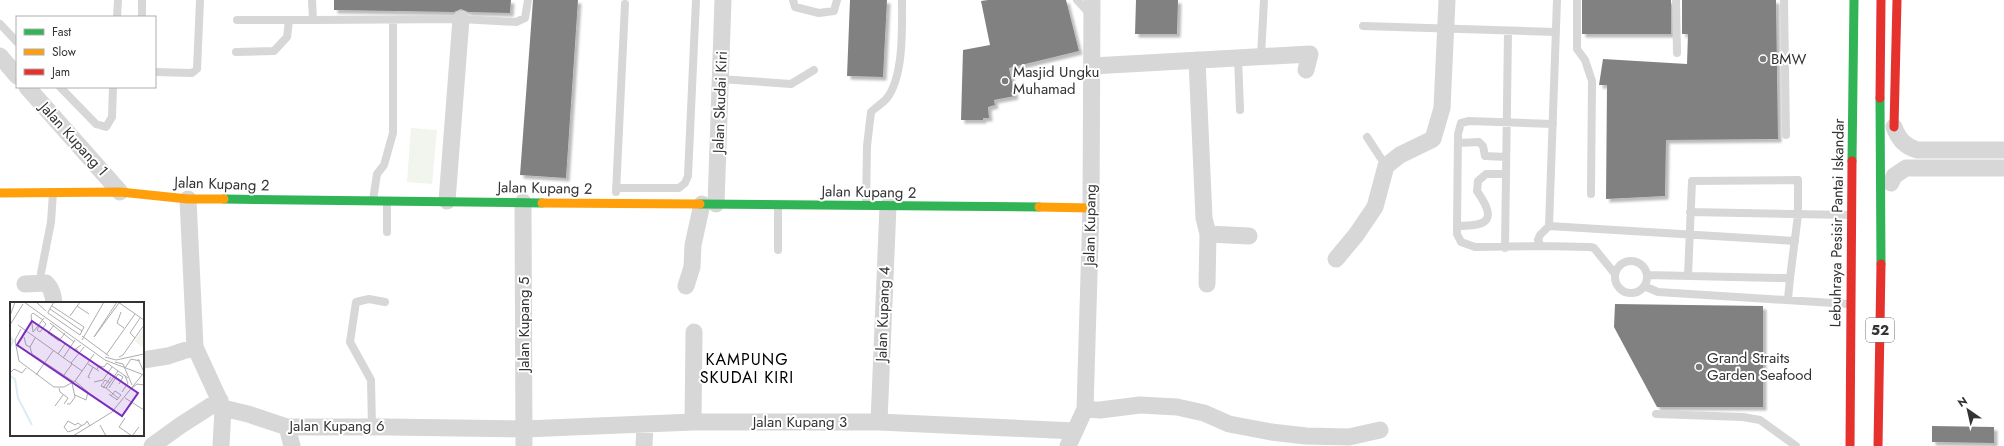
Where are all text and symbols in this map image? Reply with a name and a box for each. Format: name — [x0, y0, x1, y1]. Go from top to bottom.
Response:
legend — [16, 16, 156, 88]
text: Fast — [52, 23, 71, 41]
text: Slow — [52, 43, 77, 61]
place label: BMW — [1771, 48, 1807, 70]
street label: Jalan Skudai Kiri — [707, 51, 733, 155]
marker: BMW — [1758, 54, 1768, 64]
place label: Masjid Ungku Muhamad — [1013, 61, 1099, 100]
text: Jam — [50, 63, 70, 81]
marker: Masjid Ungku Muhamad — [1000, 76, 1010, 86]
street label: Jalan Kupang 1 — [33, 96, 113, 181]
street label: Lebuhraya Pesisir Pantai Iskandar — [1824, 118, 1850, 328]
street label: Jalan Kupang 2 — [172, 171, 270, 197]
street label: Jalan Kupang 2 — [495, 176, 593, 200]
street label: Jalan Kupang 2 — [819, 180, 917, 204]
street label: Jalan Kupang — [1078, 184, 1102, 268]
street label: Jalan Kupang 4 — [870, 266, 896, 364]
street label: Jalan Kupang 5 — [513, 277, 535, 373]
inset map — [10, 302, 144, 436]
road number: 52 — [1866, 318, 1894, 342]
place label: Grand Straits Garden Seafood — [1707, 347, 1812, 386]
district label: KAMPUNG SKUDAI KIRI — [700, 348, 794, 389]
marker: Grand Straits Garden Seafood — [1694, 362, 1704, 372]
north arrow — [1948, 390, 1988, 430]
text: N — [1954, 393, 1971, 411]
street label: Jalan Kupang 3 — [751, 411, 847, 433]
street label: Jalan Kupang 6 — [287, 415, 385, 437]

